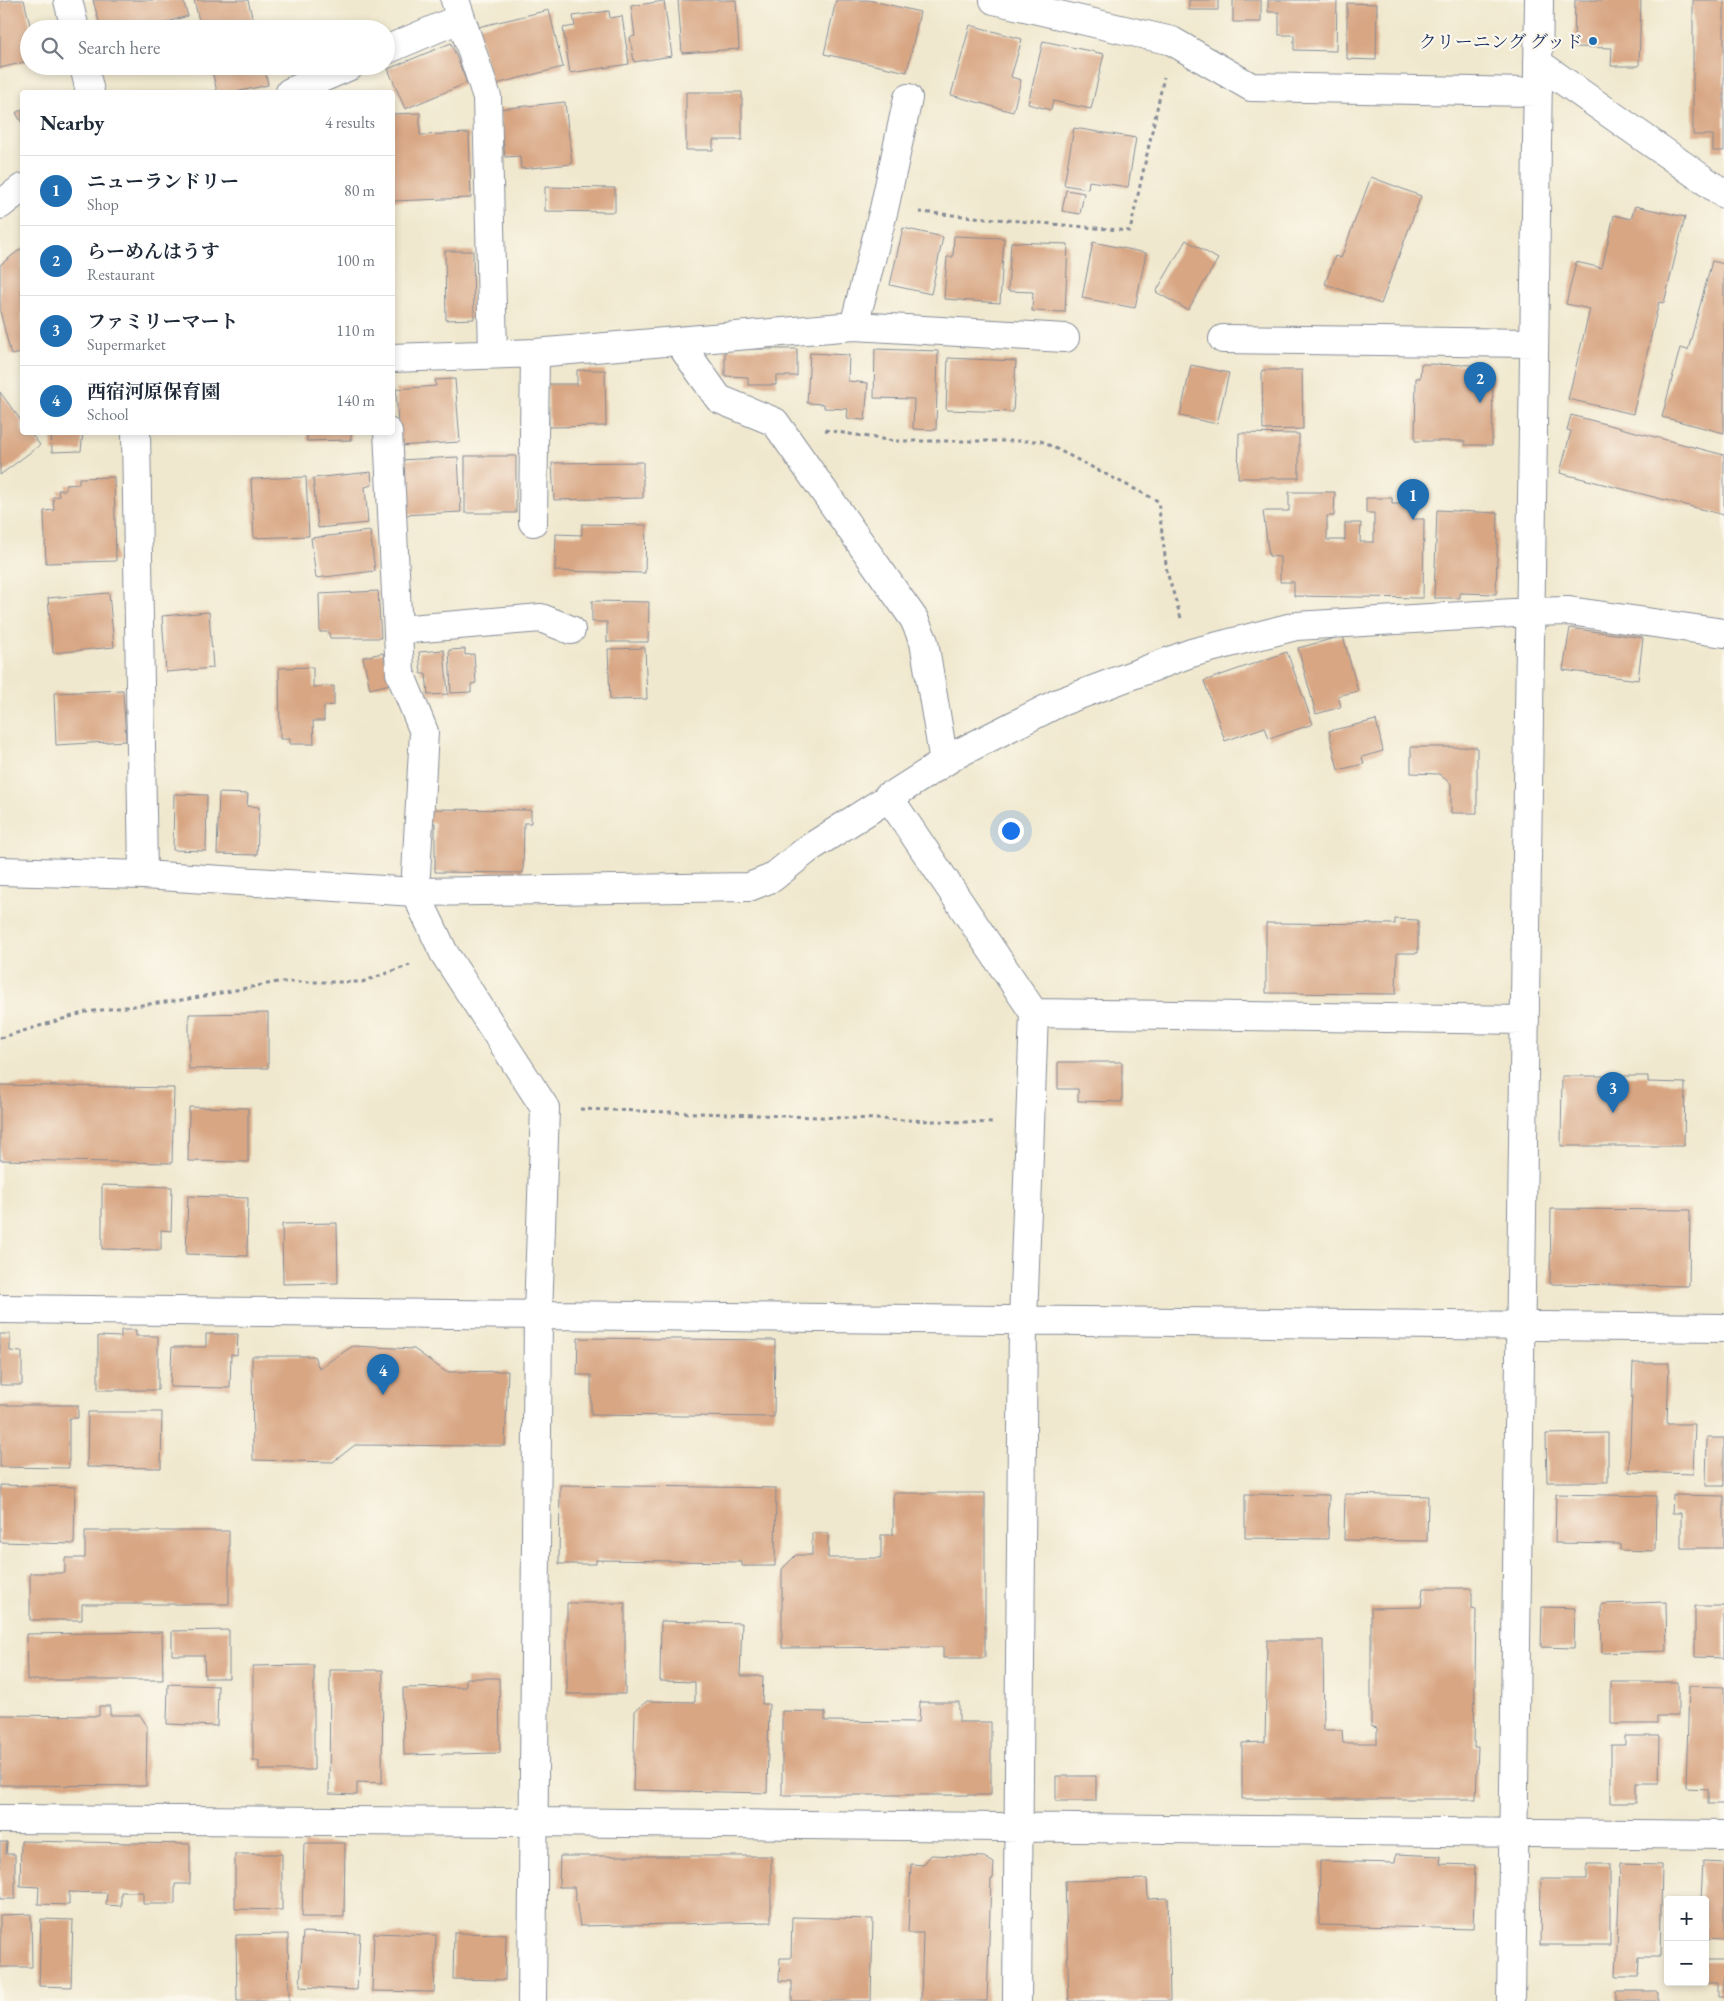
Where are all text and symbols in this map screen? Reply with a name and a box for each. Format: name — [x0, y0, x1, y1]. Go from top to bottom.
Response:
search box — [20, 20, 395, 75]
place label: クリーニング グッド — [1419, 30, 1583, 53]
icon: search — [38, 34, 66, 62]
text: Search here — [78, 35, 160, 60]
marker: クリーニング グッド — [1587, 35, 1599, 47]
text: Nearby — [40, 109, 104, 136]
text: 4 results — [325, 112, 375, 133]
text: ニューランドリー — [87, 169, 239, 194]
text: 1 — [52, 180, 60, 201]
text: 80 m — [344, 180, 375, 201]
text: Shop — [87, 194, 119, 215]
text: らーめんはうす — [87, 239, 220, 264]
text: 2 — [52, 250, 60, 271]
text: 100 m — [336, 250, 375, 271]
text: Restaurant — [87, 264, 155, 285]
text: ファミリーマート — [87, 309, 239, 334]
text: 3 — [52, 320, 60, 341]
text: 110 m — [336, 320, 375, 341]
text: Supermarket — [87, 334, 166, 355]
pin: 2 — [1464, 362, 1496, 403]
text: 西宿河原保育園 — [87, 379, 220, 404]
text: 4 — [52, 390, 60, 411]
text: 140 m — [336, 390, 375, 411]
text: School — [87, 404, 129, 425]
pin: 1 — [1397, 479, 1429, 520]
your location — [998, 818, 1024, 844]
pin: 3 — [1597, 1072, 1629, 1113]
pin: 4 — [367, 1354, 399, 1395]
map controls — [1664, 1896, 1709, 1986]
button: + — [1664, 1896, 1709, 1941]
button: − — [1664, 1941, 1709, 1986]

